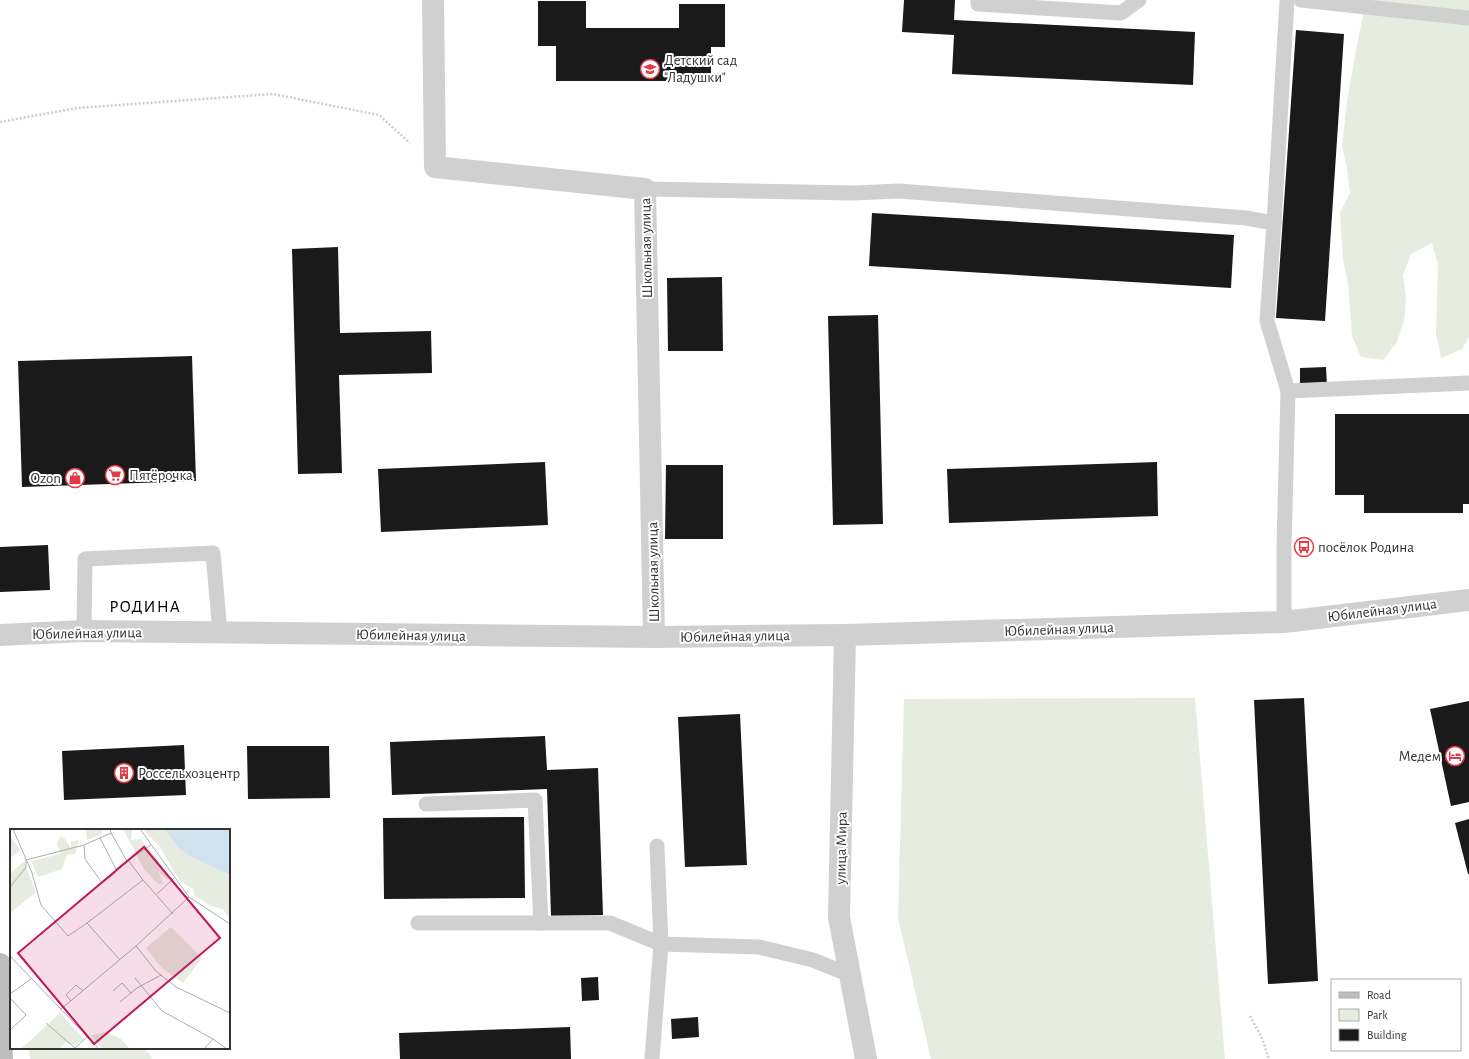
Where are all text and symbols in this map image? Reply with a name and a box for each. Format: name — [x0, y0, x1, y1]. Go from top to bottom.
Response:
place label: Детский сад "Ладушки" — [664, 53, 737, 85]
school or university icon: Детский сад "Ладушки" — [639, 58, 661, 80]
street label: Школьная улица — [638, 197, 655, 298]
supermarket icon: Пятёрочка — [104, 464, 126, 486]
shop icon: Ozon — [64, 467, 86, 489]
place label: Пятёрочка — [129, 468, 193, 483]
place label: Ozon — [31, 471, 61, 486]
street label: Школьная улица — [645, 521, 662, 622]
bus stop icon: посёлок Родина — [1293, 536, 1315, 558]
place label: посёлок Родина — [1318, 540, 1414, 555]
street label: Юбилейная улица — [1327, 596, 1438, 625]
district label: РОДИНА — [109, 598, 181, 615]
street label: Юбилейная улица — [1004, 620, 1114, 639]
street label: Юбилейная улица — [32, 625, 142, 642]
street label: Юбилейная улица — [356, 627, 466, 644]
street label: Юбилейная улица — [680, 628, 790, 645]
hotel icon: Медем — [1444, 745, 1466, 767]
place label: Медем — [1398, 749, 1441, 764]
building icon: Россельхозцентр — [113, 762, 135, 784]
place label: Россельхозцентр — [138, 766, 241, 781]
street label: улица Мира — [833, 811, 850, 886]
inset map — [10, 829, 230, 1049]
legend — [1331, 979, 1461, 1051]
text: Road — [1367, 989, 1391, 1001]
text: Park — [1367, 1009, 1388, 1021]
text: Building — [1367, 1029, 1407, 1041]

